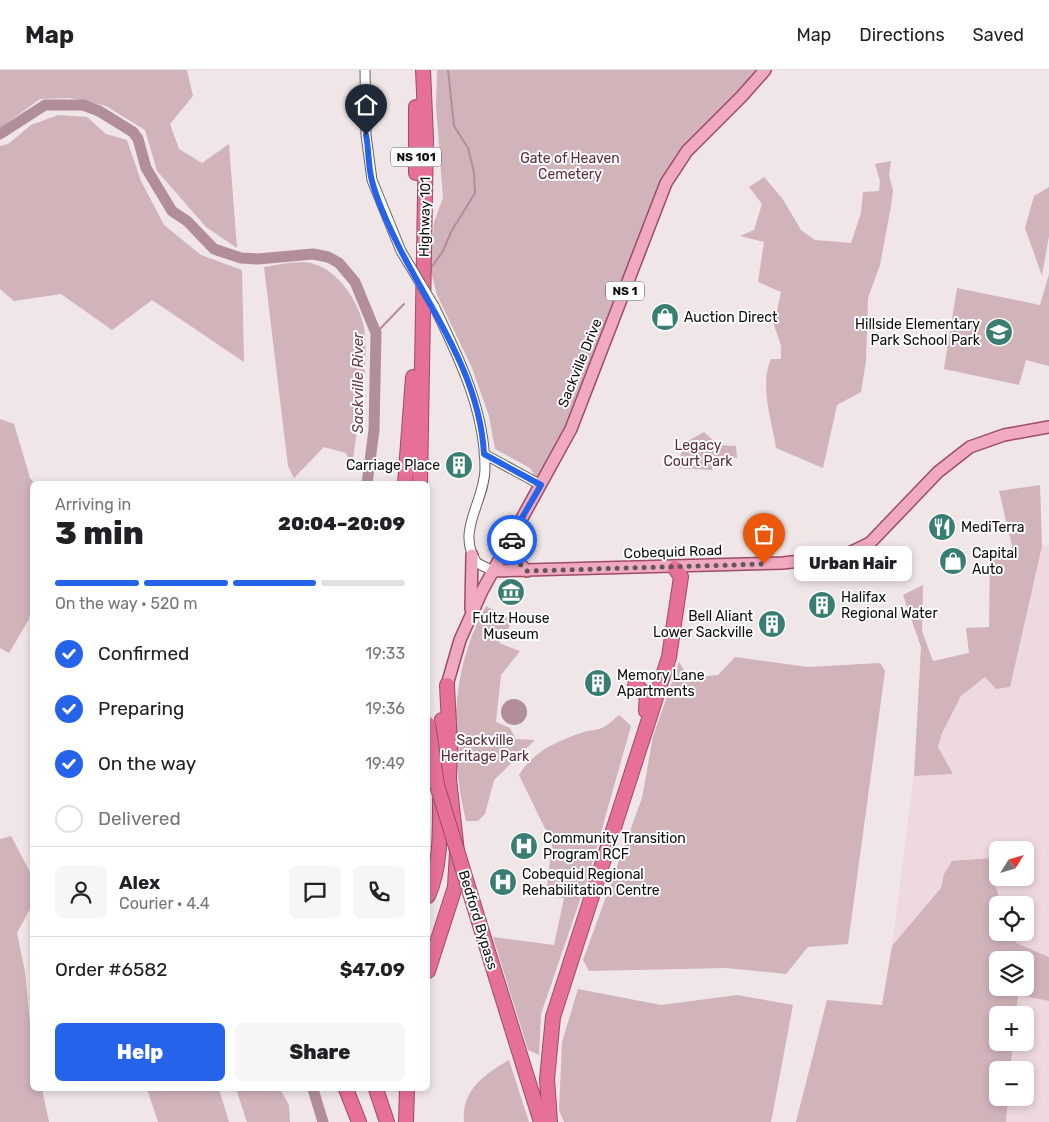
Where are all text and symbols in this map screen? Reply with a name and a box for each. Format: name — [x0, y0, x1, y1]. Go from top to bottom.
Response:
text: Map — [25, 21, 74, 49]
text: Map — [796, 24, 831, 46]
text: Directions — [859, 24, 945, 46]
text: Saved — [973, 24, 1024, 46]
pin — [345, 84, 387, 135]
icon: home — [352, 91, 380, 119]
road number: NS 101 — [391, 147, 441, 166]
park label: Gate of Heaven Cemetery — [520, 150, 620, 183]
street label: Highway 101 — [416, 177, 434, 257]
road number: NS 1 — [606, 282, 644, 300]
shop icon: Auction Direct — [650, 302, 680, 332]
place label: Auction Direct — [684, 309, 778, 326]
street label: Sackville Drive — [554, 316, 606, 410]
place label: Hillside Elementary Park School Park — [855, 316, 981, 349]
school or university icon: Hillside Elementary Park School Park — [984, 317, 1014, 347]
water label: Sackville River — [349, 331, 367, 434]
park label: Legacy Court Park — [663, 437, 733, 470]
building icon: Carriage Place — [444, 450, 474, 480]
place label: Carriage Place — [346, 457, 440, 474]
text: Arriving in — [55, 495, 131, 514]
text: 20:04–20:09 — [278, 512, 405, 535]
restaurant icon: MediTerra — [927, 512, 957, 542]
pin — [743, 513, 785, 564]
text: 3 min — [55, 514, 144, 552]
courier — [487, 515, 537, 565]
place label: MediTerra — [961, 519, 1025, 536]
icon: bag — [750, 520, 778, 548]
icon: car — [498, 526, 526, 554]
street label: Cobequid Road — [623, 542, 723, 562]
place label: Capital Auto — [972, 545, 1017, 578]
callout: Urban Hair — [794, 546, 912, 582]
shop icon: Capital Auto — [938, 546, 968, 576]
text: Urban Hair — [809, 554, 897, 573]
museum icon: Fultz House Museum — [496, 577, 526, 607]
place label: Halifax Regional Water — [841, 589, 938, 622]
building icon: Halifax Regional Water — [807, 590, 837, 620]
text: On the way · 520 m — [55, 594, 198, 613]
place label: Bell Aliant Lower Sackville — [653, 608, 754, 641]
building icon: Bell Aliant Lower Sackville — [757, 609, 787, 639]
place label: Fultz House Museum — [472, 610, 550, 643]
icon: check — [55, 640, 83, 668]
text: Confirmed — [98, 642, 189, 665]
text: 19:33 — [365, 644, 405, 663]
place label: Memory Lane Apartments — [617, 667, 705, 700]
building icon: Memory Lane Apartments — [583, 668, 613, 698]
icon: check — [55, 695, 83, 723]
text: Preparing — [98, 697, 184, 720]
text: 19:36 — [365, 699, 405, 718]
park label: Sackville Heritage Park — [441, 732, 530, 765]
icon: check — [55, 750, 83, 778]
text: On the way — [98, 752, 196, 775]
text: 19:49 — [365, 754, 405, 773]
text: Delivered — [98, 807, 181, 830]
place label: Community Transition Program RCF — [543, 830, 686, 863]
hospital icon: Community Transition Program RCF — [509, 831, 539, 861]
north arrow — [989, 841, 1034, 886]
map controls — [989, 841, 1034, 1106]
button: person — [55, 866, 107, 918]
button: chat — [289, 866, 341, 918]
button: phone — [353, 866, 405, 918]
place label: Cobequid Regional Rehabilitation Centre — [522, 866, 660, 899]
hospital icon: Cobequid Regional Rehabilitation Centre — [488, 867, 518, 897]
street label: Bedford Bypass — [455, 868, 501, 972]
text: Alex — [119, 871, 160, 894]
text: Courier · 4.4 — [119, 894, 210, 913]
button: locate — [989, 896, 1034, 941]
button: layers — [989, 951, 1034, 996]
text: Order #6582 — [55, 958, 168, 981]
text: $47.09 — [340, 958, 405, 981]
button: + — [989, 1006, 1034, 1051]
button: Help — [55, 1023, 225, 1081]
button: Share — [235, 1023, 405, 1081]
button: − — [989, 1061, 1034, 1106]

